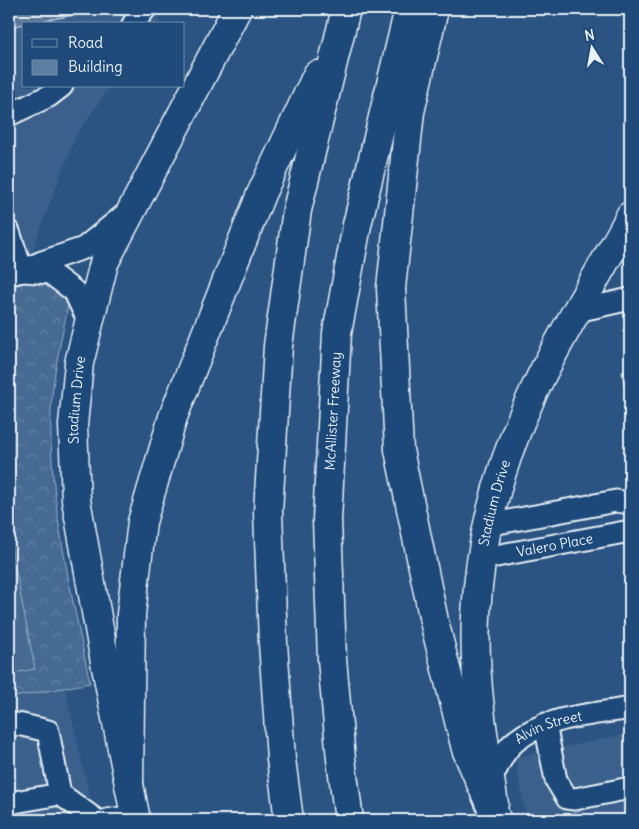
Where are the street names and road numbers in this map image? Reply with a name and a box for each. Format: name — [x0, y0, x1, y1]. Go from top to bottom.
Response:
street label: McAllister Freeway — [321, 351, 345, 471]
street label: Stadium Drive — [64, 354, 90, 444]
street label: Stadium Drive — [475, 457, 514, 548]
street label: Valero Place — [515, 529, 595, 561]
street label: Alvin Street — [511, 707, 584, 748]

